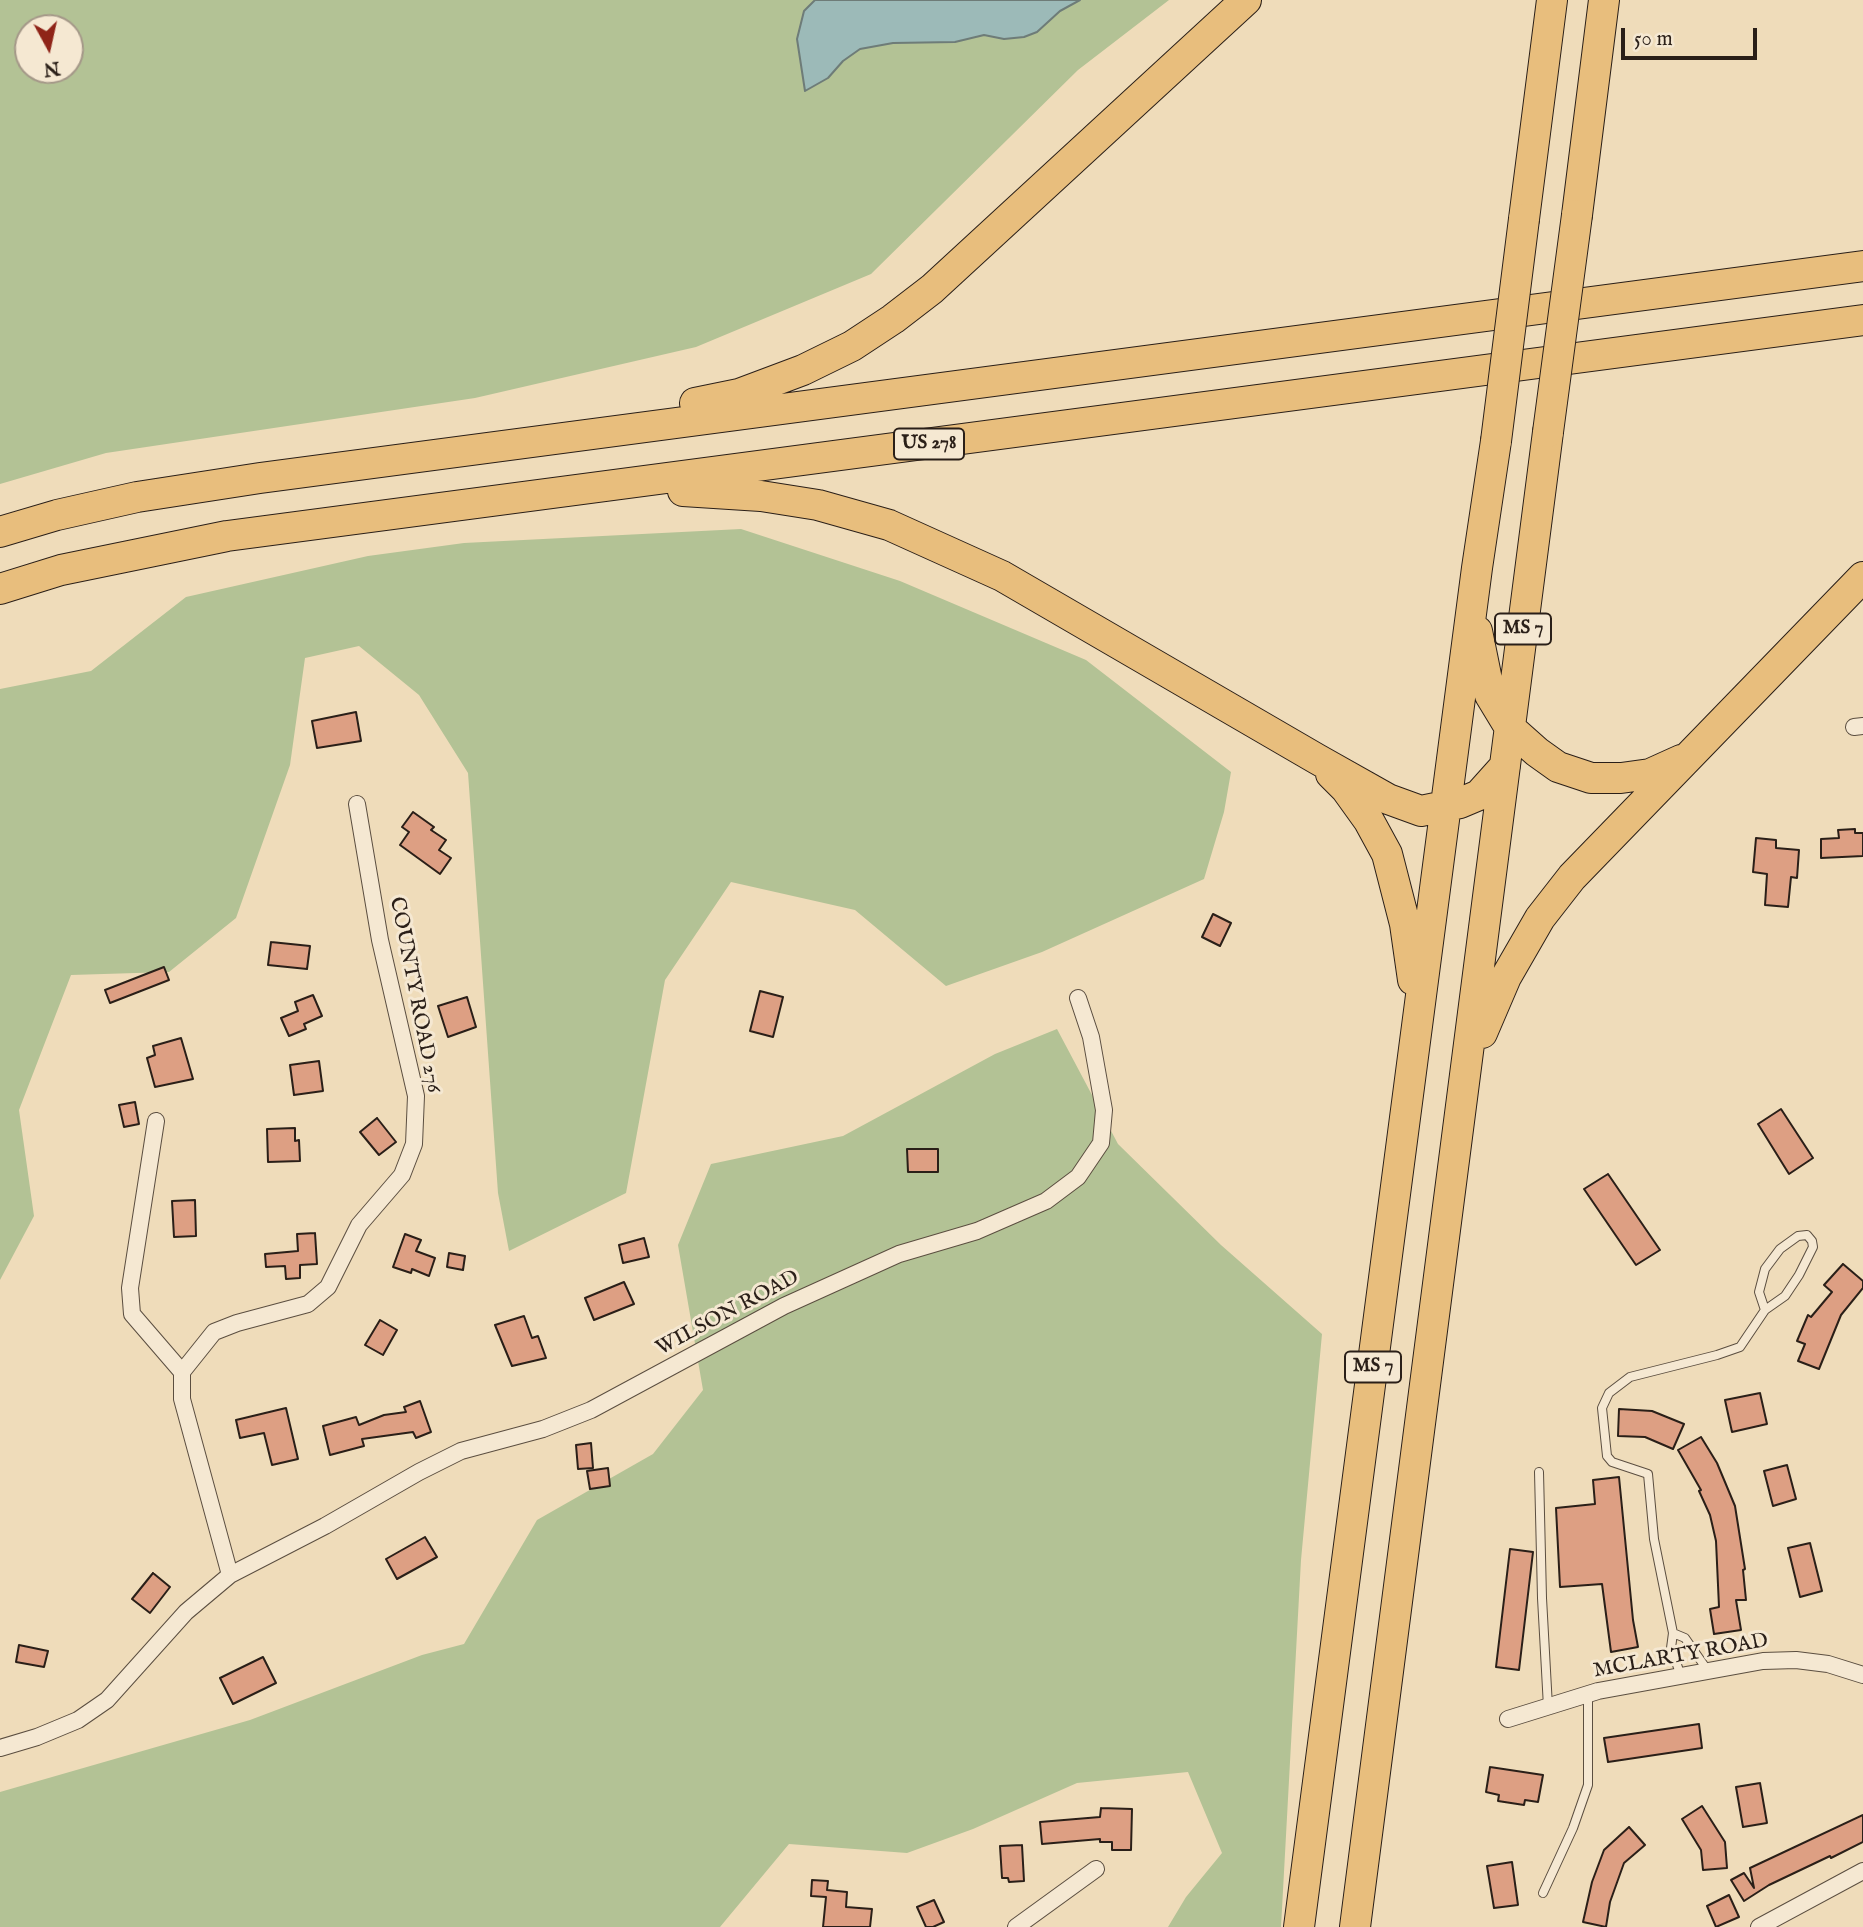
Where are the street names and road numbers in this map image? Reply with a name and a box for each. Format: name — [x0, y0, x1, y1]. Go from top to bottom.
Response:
road number: US 278 — [894, 428, 964, 460]
road number: MS 7 — [1495, 614, 1551, 644]
street label: COUNTY ROAD 276 — [383, 895, 445, 1095]
street label: WILSON ROAD — [652, 1266, 804, 1362]
road number: MS 7 — [1345, 1352, 1401, 1382]
street label: MCLARTY ROAD — [1592, 1629, 1770, 1685]

